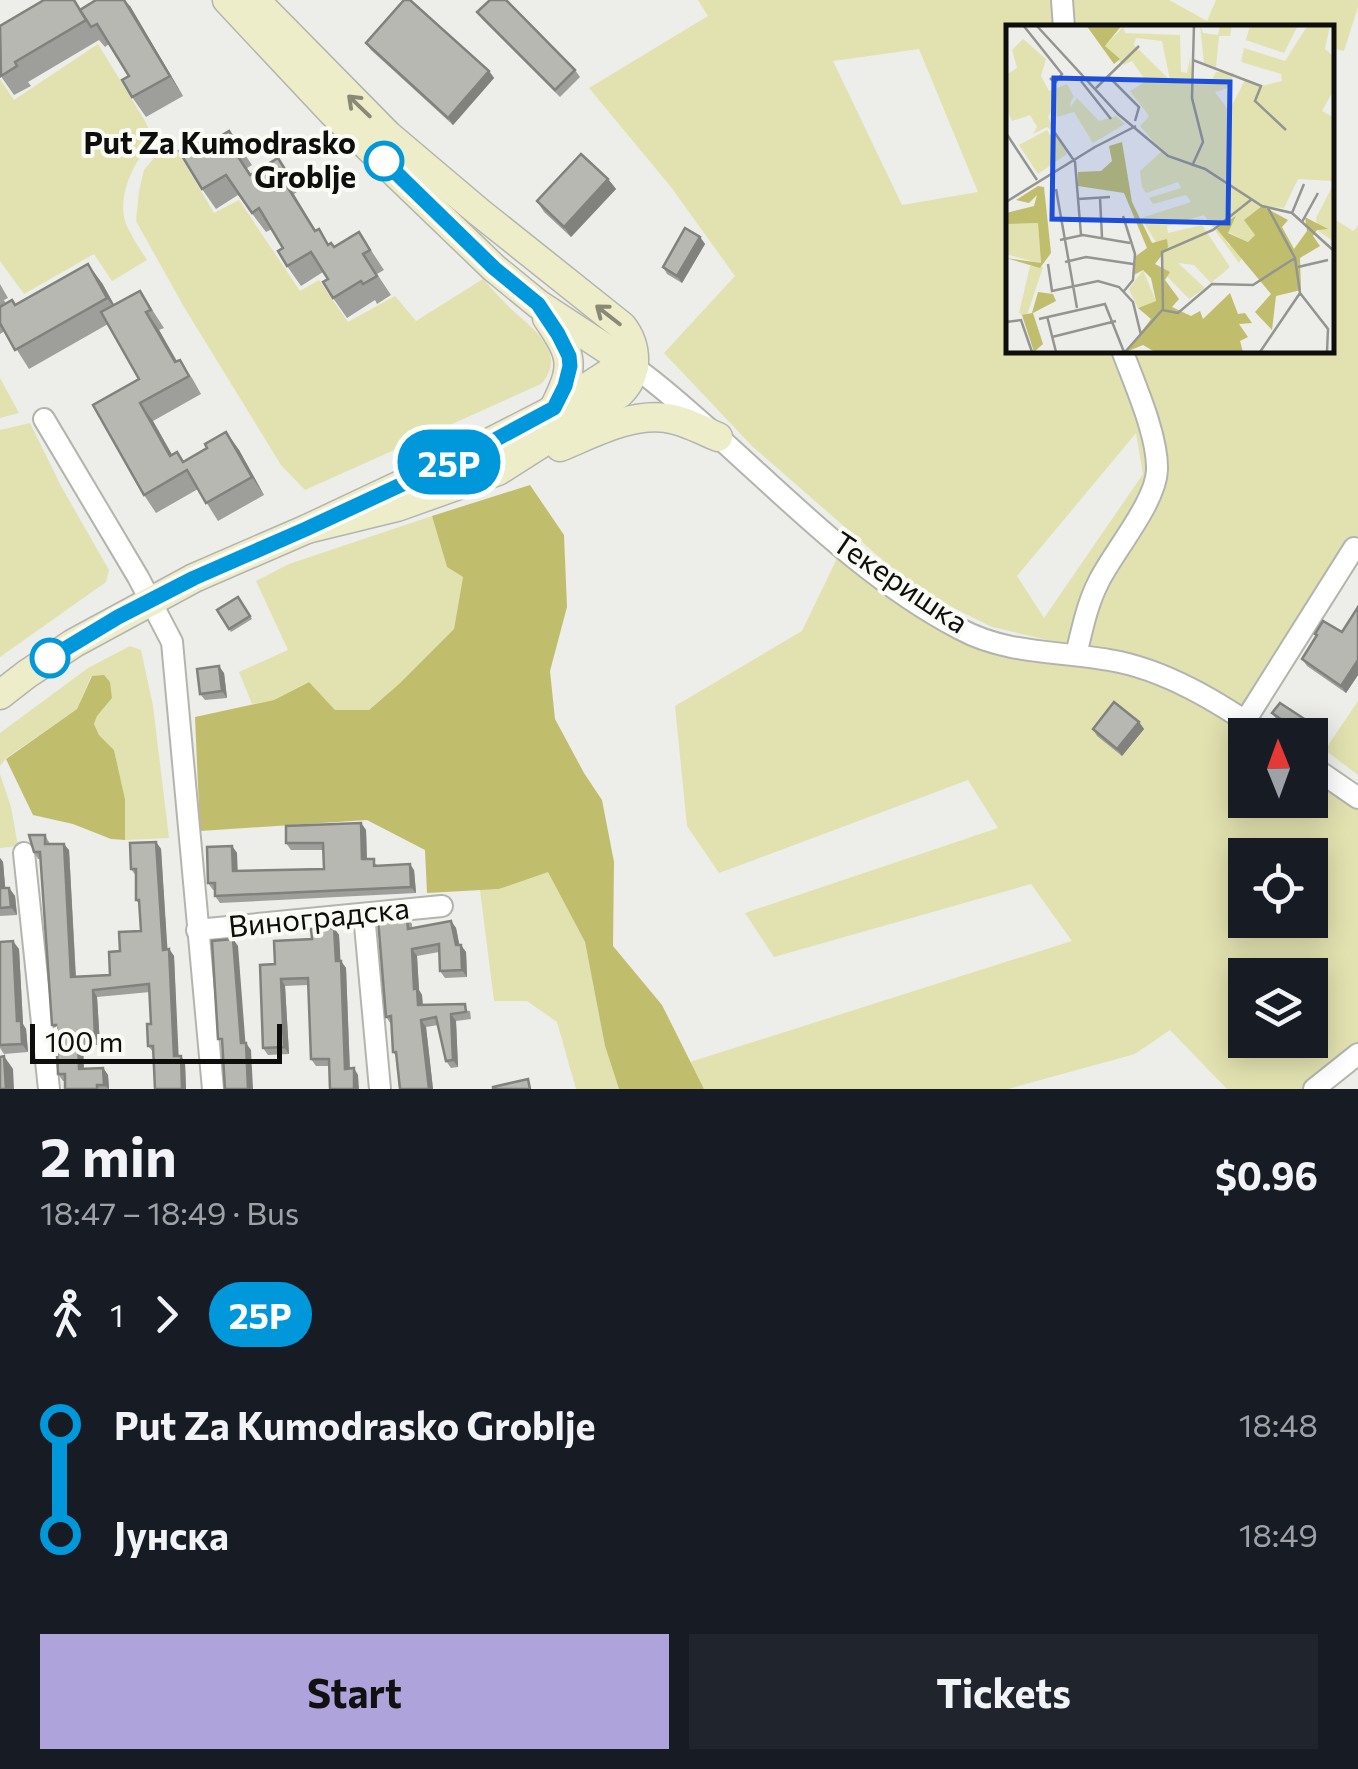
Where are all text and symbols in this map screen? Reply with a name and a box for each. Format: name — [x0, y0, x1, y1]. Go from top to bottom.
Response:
inset map — [1006, 25, 1333, 352]
one-way arrow — [348, 95, 372, 119]
place label: Put Za Kumodrasko Groblje — [83, 123, 356, 194]
marker: Put Za Kumodrasko Groblje — [365, 142, 403, 180]
one-way arrow — [595, 305, 622, 326]
line badge: 25P — [392, 430, 506, 494]
text: 25P — [417, 441, 481, 484]
street label: Текеришка — [827, 522, 976, 640]
unlabelled marker — [31, 639, 69, 677]
north arrow — [1228, 718, 1328, 818]
map controls — [1228, 718, 1328, 1058]
button: locate — [1228, 838, 1328, 938]
street label: Виноградска — [226, 888, 411, 943]
button: layers — [1228, 958, 1328, 1058]
scale bar — [30, 1019, 282, 1064]
text: 100 m — [45, 1024, 123, 1058]
text: 2 min — [40, 1121, 177, 1188]
text: $0.96 — [1215, 1151, 1318, 1198]
text: 18:47 – 18:49 · Bus — [40, 1192, 299, 1232]
icon: walk — [40, 1287, 95, 1342]
icon: forward — [139, 1287, 194, 1342]
text: 25P — [229, 1293, 292, 1336]
text: 1 — [110, 1294, 124, 1334]
text: Put Za Kumodrasko Groblje — [114, 1401, 596, 1448]
text: 18:48 — [1239, 1404, 1318, 1444]
text: Јунска — [114, 1511, 229, 1558]
text: 18:49 — [1239, 1514, 1318, 1554]
button: Start — [40, 1634, 669, 1749]
button: Tickets — [689, 1634, 1318, 1749]

